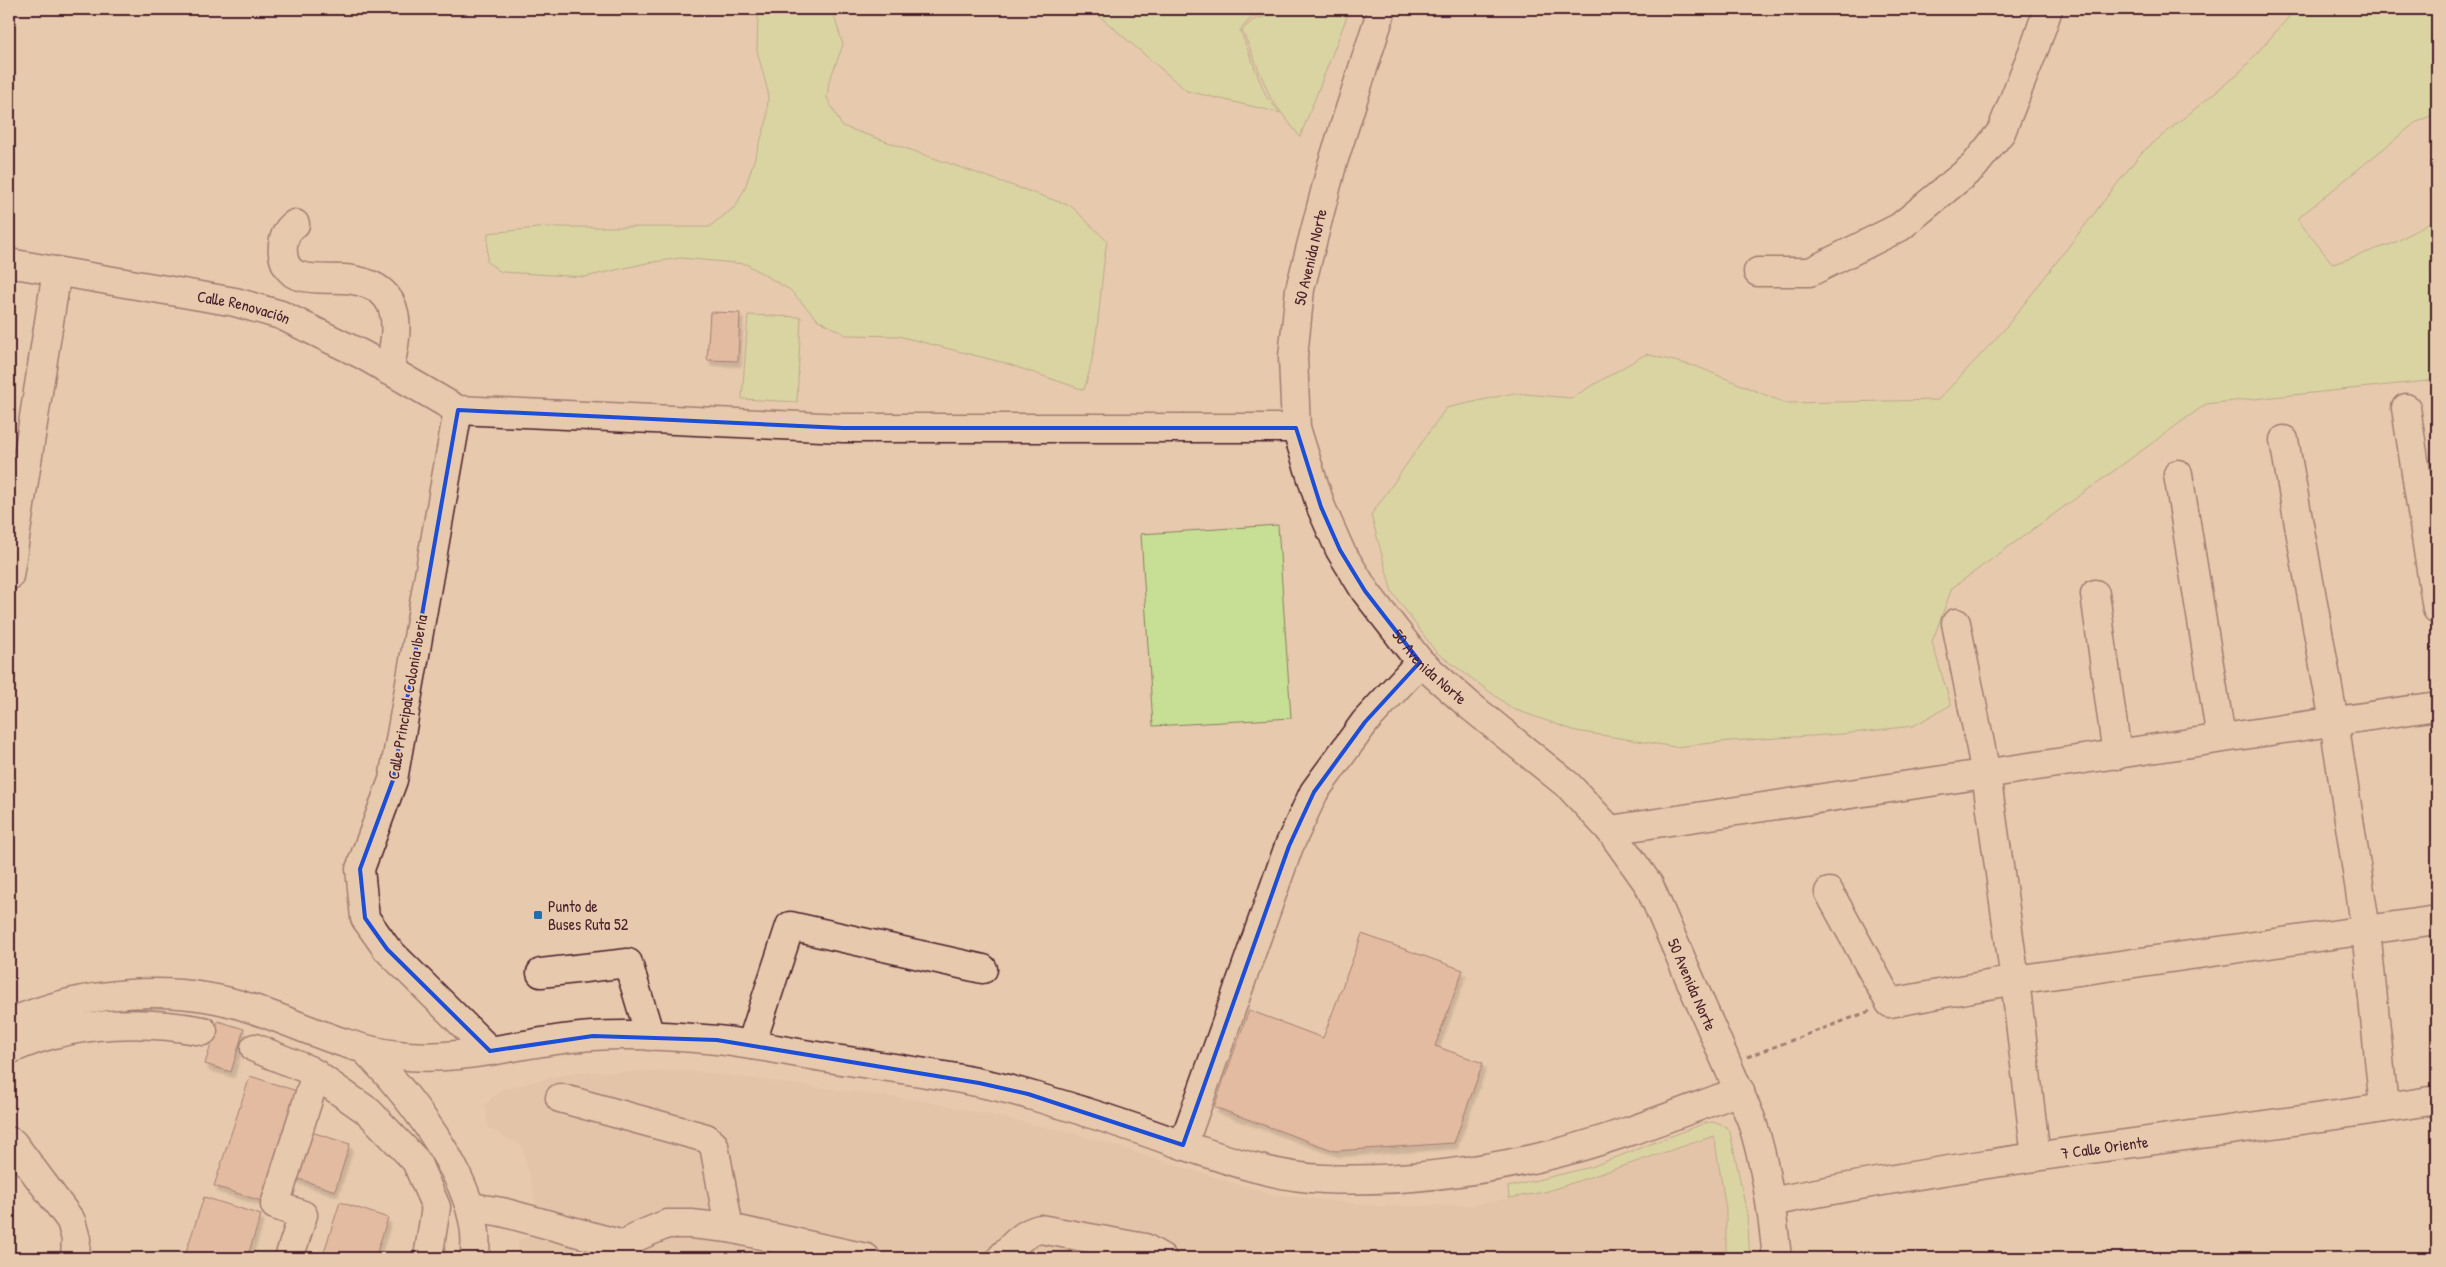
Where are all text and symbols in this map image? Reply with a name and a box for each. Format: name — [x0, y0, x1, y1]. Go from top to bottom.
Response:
street label: 50 Avenida Norte — [1288, 206, 1332, 307]
street label: Calle Renovación — [196, 285, 294, 329]
street label: Calle Principal Colonia Iberia — [382, 613, 432, 781]
street label: 50 Avenida Norte — [1387, 624, 1472, 710]
place label: Punto de Buses Ruta 52 — [548, 895, 629, 935]
marker: Punto de Buses Ruta 52 — [532, 909, 544, 921]
street label: 50 Avenida Norte — [1663, 935, 1722, 1035]
street label: 7 Calle Oriente — [2059, 1130, 2150, 1164]

